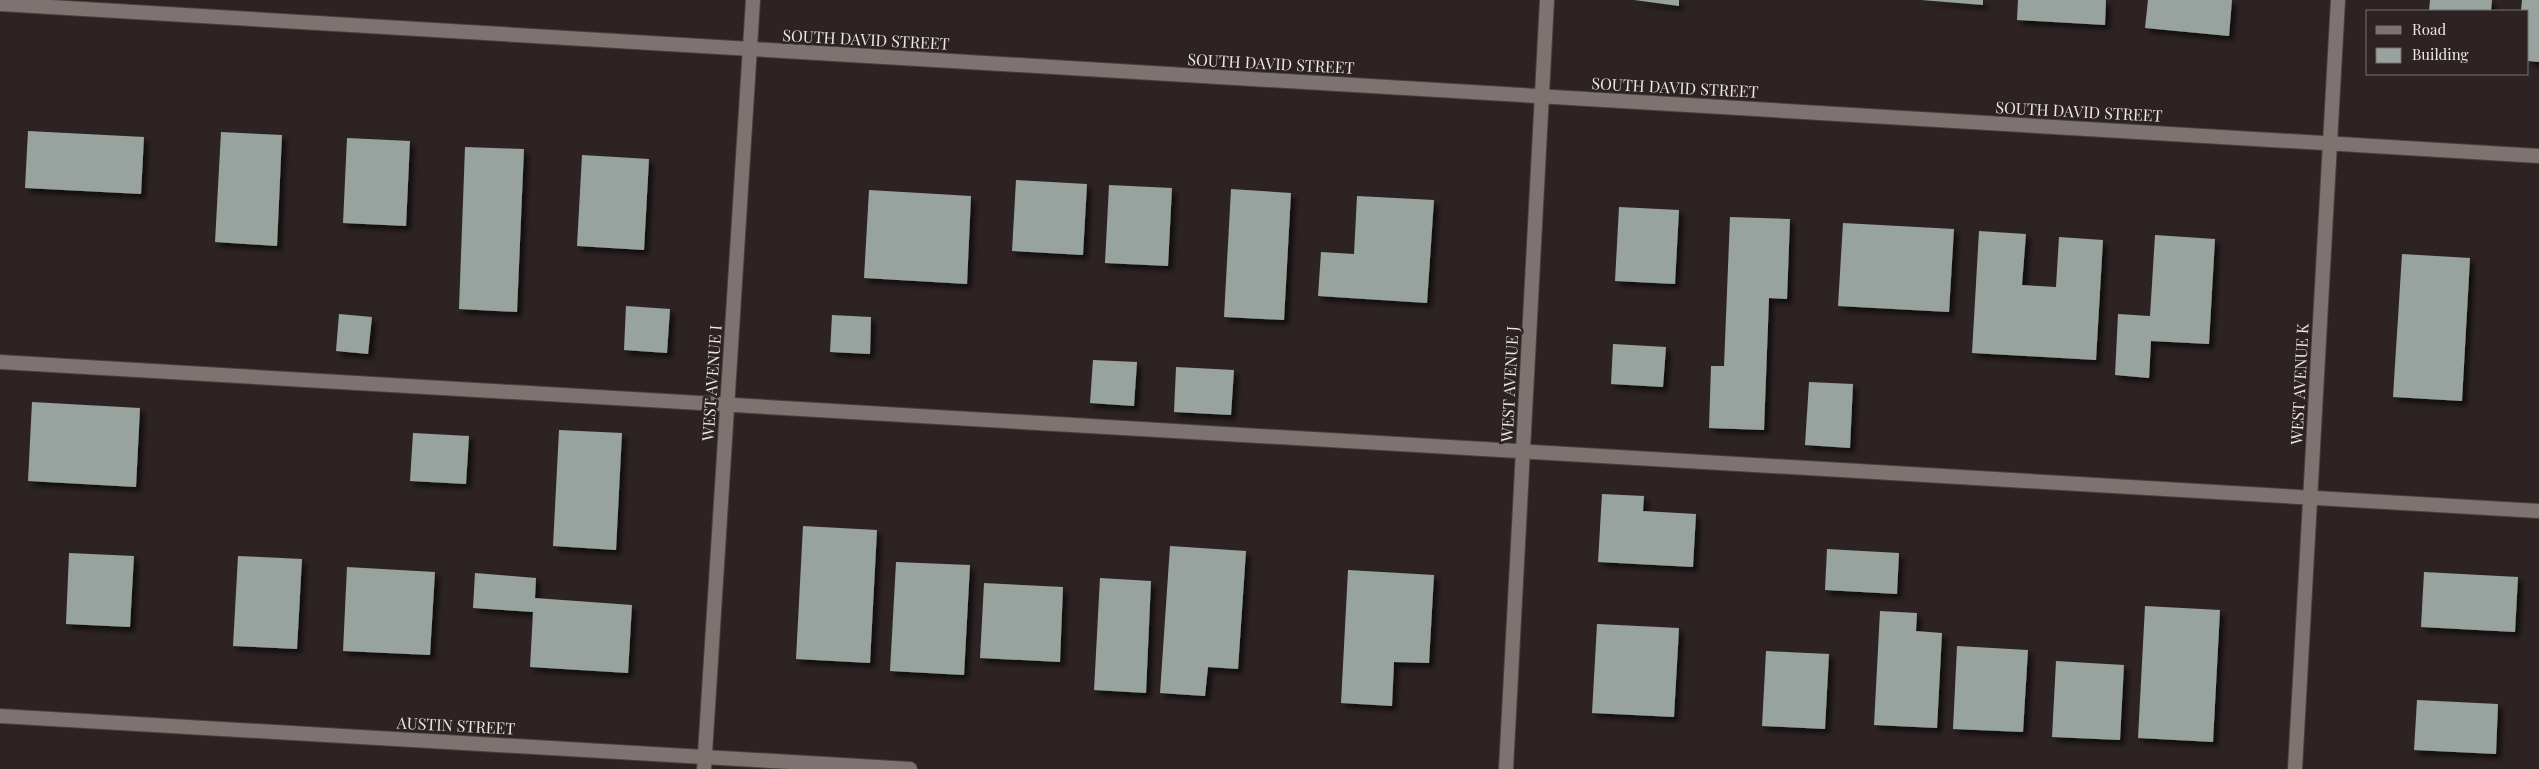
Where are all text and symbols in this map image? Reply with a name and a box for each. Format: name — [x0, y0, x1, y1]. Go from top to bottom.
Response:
legend — [2366, 10, 2529, 75]
text: Road — [2412, 19, 2446, 39]
street label: SOUTH DAVID STREET — [782, 24, 950, 54]
text: Building — [2412, 44, 2469, 64]
street label: SOUTH DAVID STREET — [1187, 48, 1355, 78]
street label: SOUTH DAVID STREET — [1591, 72, 1759, 102]
street label: SOUTH DAVID STREET — [1995, 96, 2163, 126]
street label: WEST AVENUE K — [2285, 322, 2313, 446]
street label: WEST AVENUE I — [696, 324, 726, 443]
street label: WEST AVENUE J — [1495, 325, 1523, 444]
street label: AUSTIN STREET — [395, 711, 516, 739]

